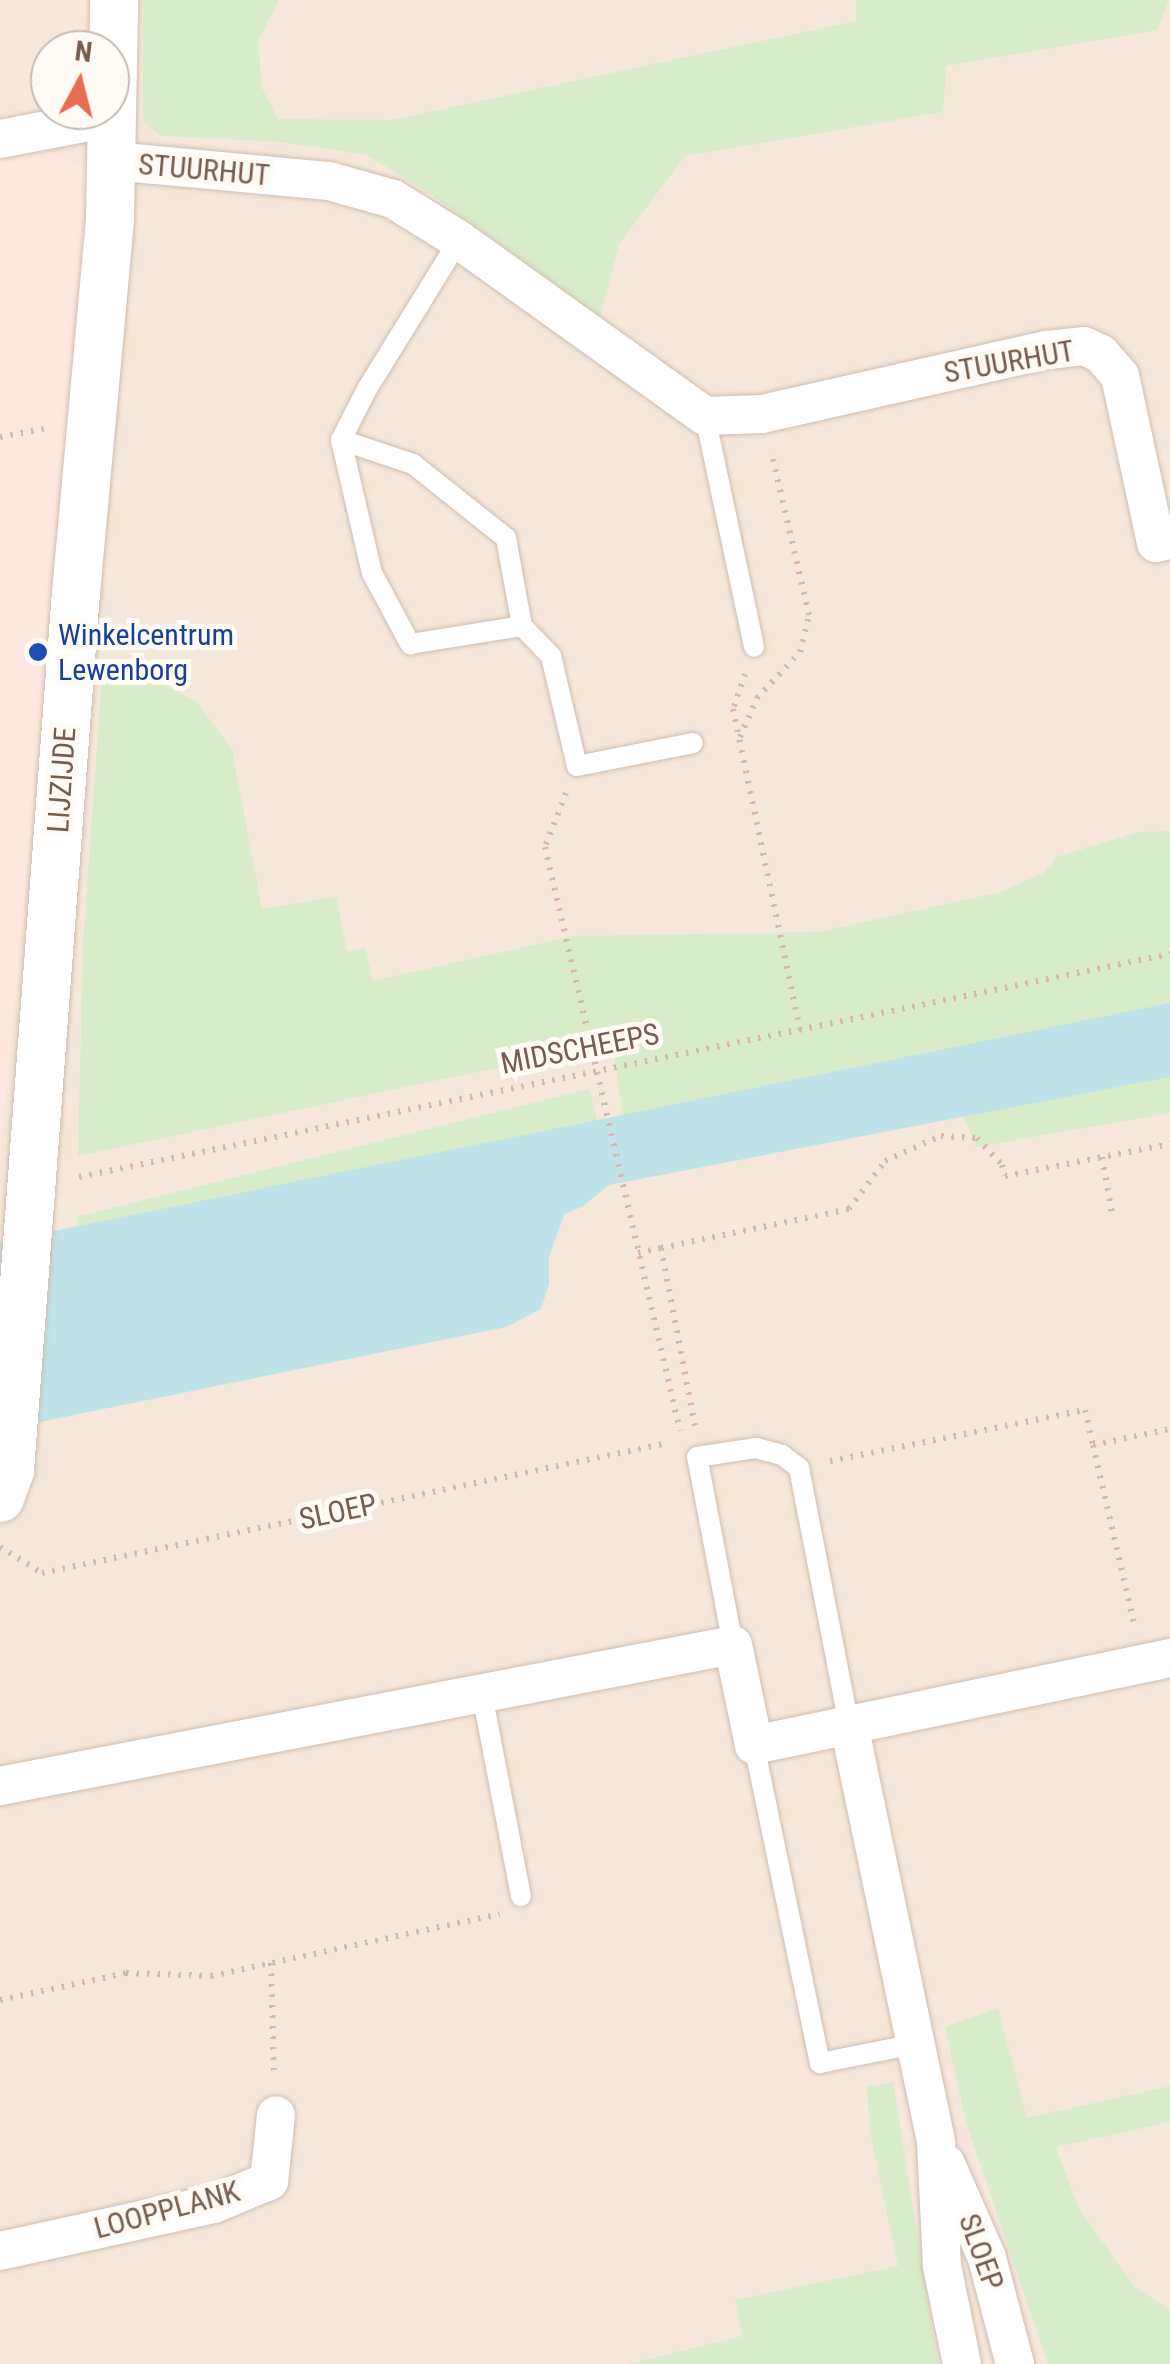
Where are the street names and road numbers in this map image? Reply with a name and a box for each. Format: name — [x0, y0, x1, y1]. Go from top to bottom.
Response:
street label: STUURHUT — [137, 146, 271, 194]
street label: STUURHUT — [941, 333, 1077, 391]
street label: LIJZIJDE — [40, 726, 84, 834]
street label: MIDSCHEEPS — [498, 1016, 662, 1082]
street label: SLOEP — [296, 1486, 380, 1538]
street label: LOOPPLANK — [90, 2173, 244, 2247]
street label: SLOEP — [951, 2209, 1011, 2295]

